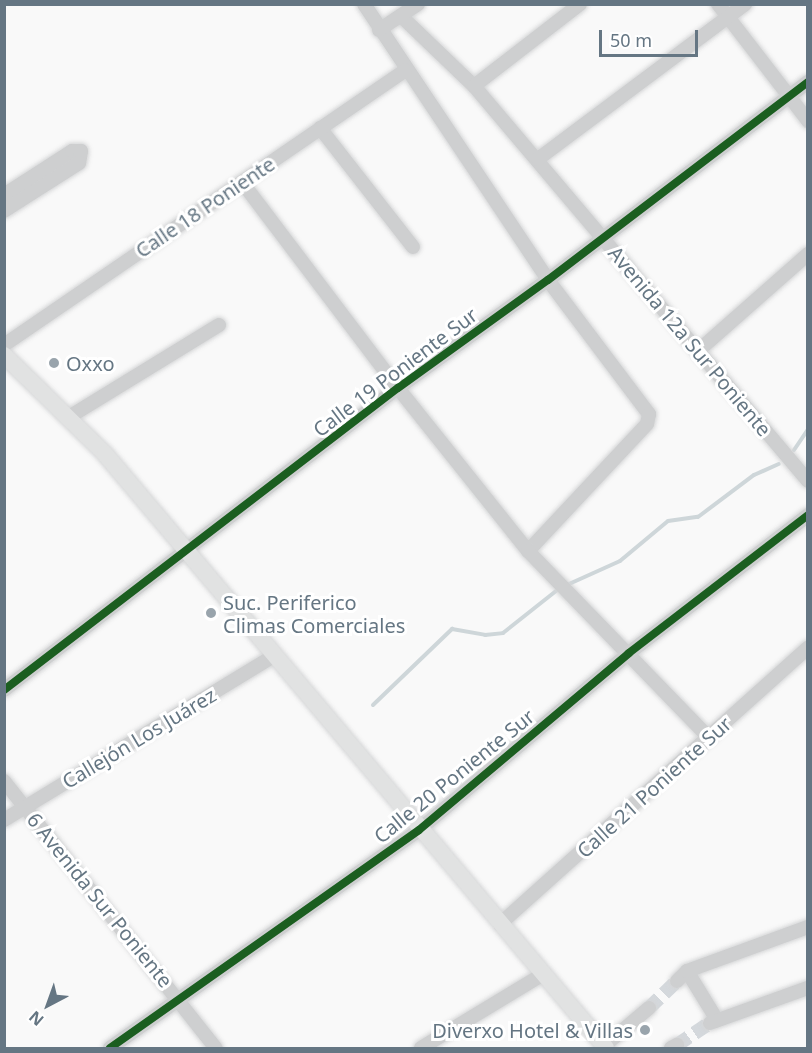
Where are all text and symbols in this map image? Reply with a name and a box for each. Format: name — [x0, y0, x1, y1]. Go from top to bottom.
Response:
scale bar — [602, 18, 701, 56]
text: 50 m — [610, 28, 652, 52]
street label: Calle 18 Poniente — [131, 152, 279, 262]
street label: Avenida 12a Sur Poniente — [604, 241, 776, 441]
street label: Calle 19 Poniente Sur — [308, 302, 482, 442]
place label: Oxxo — [66, 351, 114, 375]
marker: Oxxo — [47, 356, 61, 370]
place label: Suc. Periferico Climas Comerciales — [223, 590, 405, 637]
marker: Suc. Periferico Climas Comerciales — [204, 606, 218, 620]
street label: Callejón Los Juárez — [58, 683, 220, 793]
street label: Calle 20 Poniente Sur — [369, 704, 539, 848]
street label: Calle 21 Poniente Sur — [572, 711, 736, 863]
street label: 6 Avenida Sur Poniente — [22, 808, 178, 992]
north arrow — [18, 975, 78, 1035]
text: N — [24, 1006, 48, 1031]
place label: Diverxo Hotel & Villas — [432, 1018, 633, 1042]
marker: Diverxo Hotel & Villas — [638, 1023, 652, 1037]

